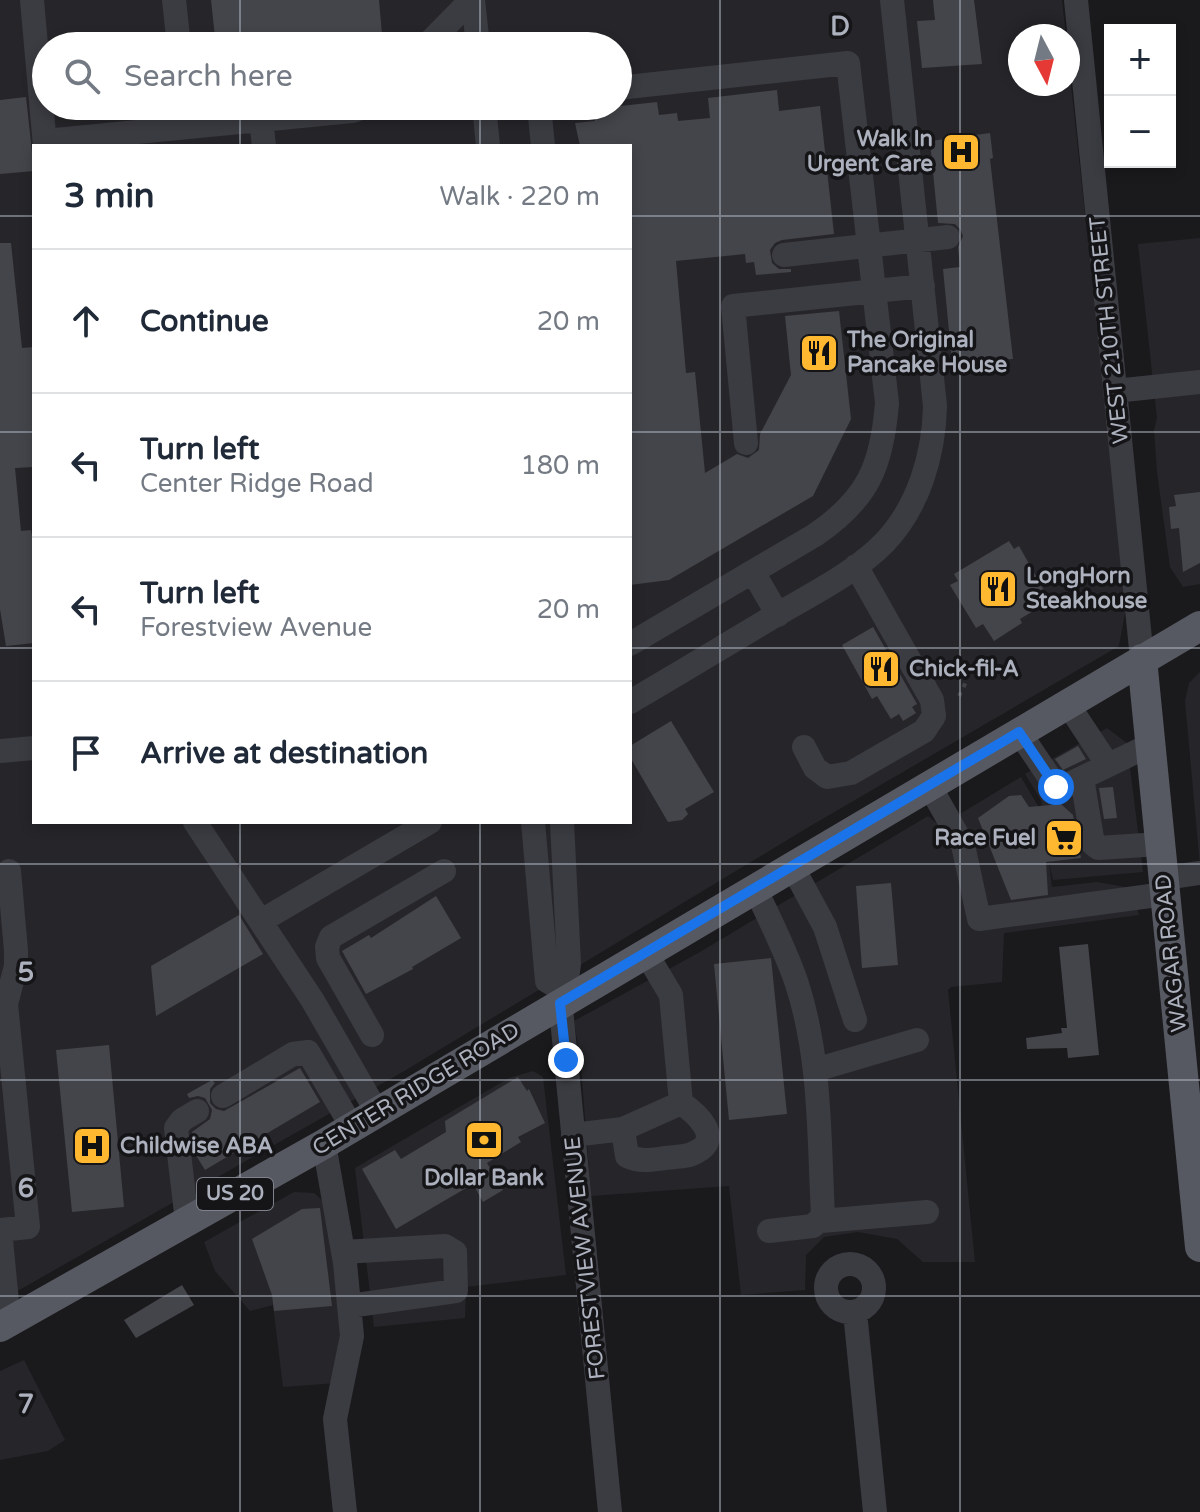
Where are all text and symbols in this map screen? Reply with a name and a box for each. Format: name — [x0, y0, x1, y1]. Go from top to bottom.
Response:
text: D — [830, 11, 850, 42]
north arrow — [1008, 24, 1080, 96]
map controls — [1104, 24, 1176, 168]
button: + — [1104, 24, 1176, 96]
search box — [32, 32, 632, 120]
icon: search — [60, 54, 104, 98]
text: Search here — [124, 58, 293, 95]
button: − — [1104, 96, 1176, 168]
place label: Walk In Urgent Care — [807, 126, 933, 177]
hospital icon: Walk In Urgent Care — [940, 131, 982, 173]
text: 3 min — [64, 176, 155, 217]
text: Walk · 220 m — [440, 181, 600, 212]
street label: WEST 210TH STREET — [1084, 214, 1134, 445]
icon: ahead — [64, 299, 108, 343]
text: Continue — [140, 303, 269, 340]
text: 20 m — [537, 306, 600, 337]
place label: The Original Pancake House — [846, 327, 1007, 378]
restaurant icon: The Original Pancake House — [798, 332, 840, 374]
text: Turn left — [140, 431, 259, 468]
icon: left — [64, 443, 108, 487]
text: 180 m — [520, 450, 600, 481]
text: Center Ridge Road — [140, 468, 374, 499]
place label: LongHorn Steakhouse — [1026, 563, 1147, 614]
restaurant icon: LongHorn Steakhouse — [977, 568, 1019, 610]
text: Turn left — [140, 575, 259, 612]
icon: left — [64, 587, 108, 631]
text: 20 m — [537, 594, 600, 625]
text: Forestview Avenue — [140, 612, 372, 643]
restaurant icon: Chick-fil-A — [860, 648, 902, 690]
place label: Chick-fil-A — [909, 656, 1019, 682]
icon: arrive — [64, 731, 108, 775]
text: Arrive at destination — [140, 735, 428, 772]
route start — [1038, 769, 1074, 805]
supermarket icon: Race Fuel — [1043, 817, 1085, 859]
place label: Race Fuel — [934, 825, 1036, 851]
street label: WAGAR ROAD — [1150, 873, 1192, 1033]
text: 5 — [18, 957, 34, 988]
street label: CENTER RIDGE ROAD — [308, 1017, 524, 1161]
route end — [548, 1042, 584, 1078]
bank icon: Dollar Bank — [463, 1119, 505, 1161]
hospital icon: Childwise ABA — [71, 1125, 113, 1167]
place label: Childwise ABA — [120, 1133, 273, 1159]
street label: FORESTVIEW AVENUE — [559, 1135, 611, 1381]
place label: Dollar Bank — [424, 1165, 544, 1191]
text: 6 — [18, 1173, 34, 1204]
road number: US 20 — [197, 1178, 273, 1210]
text: 7 — [18, 1389, 34, 1420]

